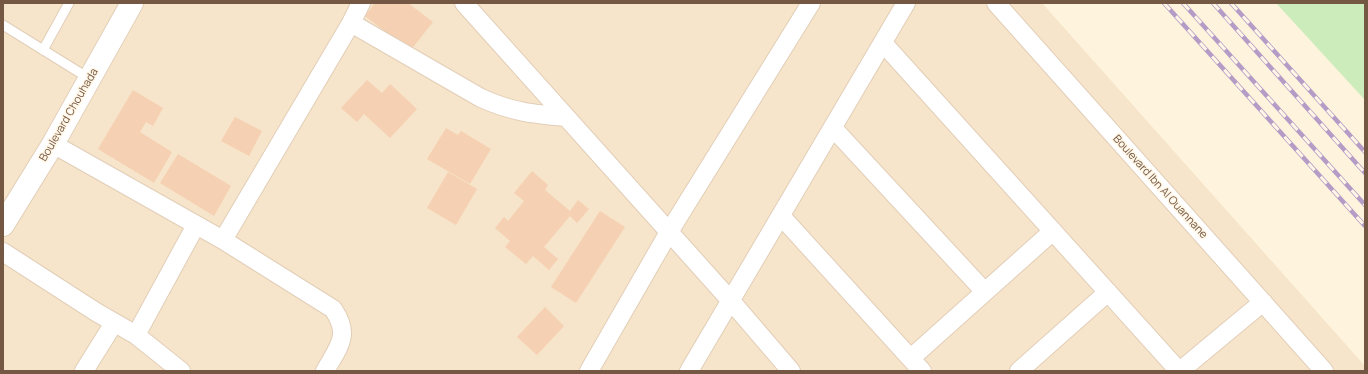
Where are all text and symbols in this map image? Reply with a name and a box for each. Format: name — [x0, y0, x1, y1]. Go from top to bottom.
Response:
street label: Boulevard Chouhada — [37, 66, 101, 164]
street label: Boulevard Ibn Al Ouannane — [1110, 133, 1210, 241]

